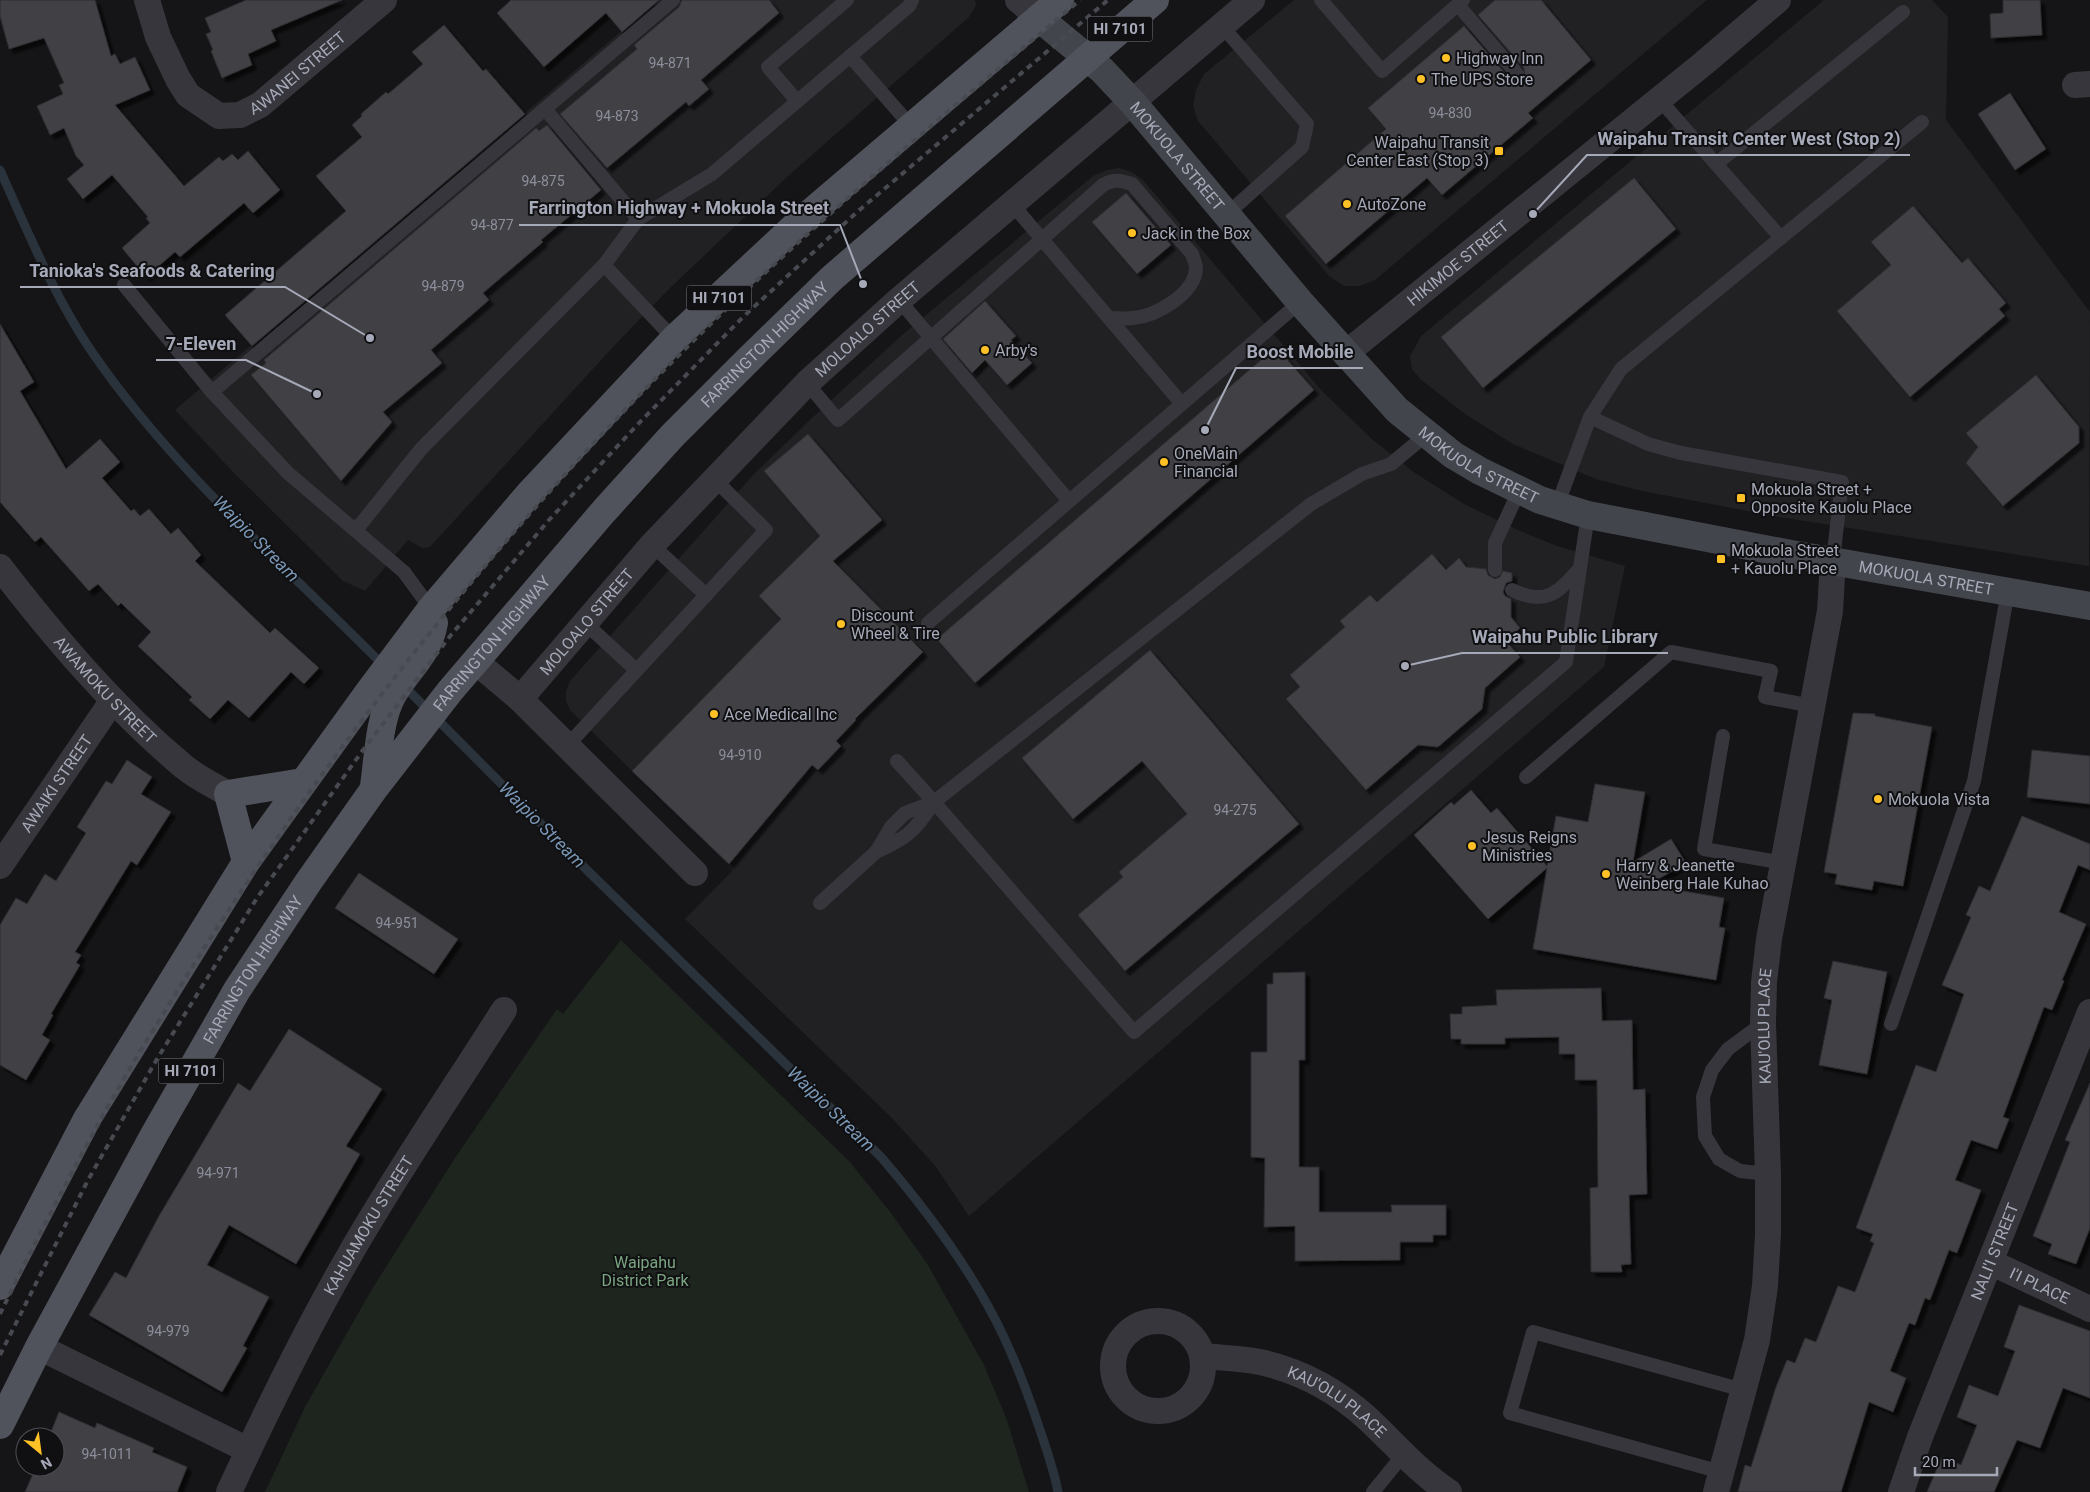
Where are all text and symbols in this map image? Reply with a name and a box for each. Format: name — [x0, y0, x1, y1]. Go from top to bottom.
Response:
road number: HI 7101 — [1088, 16, 1152, 42]
street label: AWANEI STREET — [246, 27, 350, 119]
place label: Highway Inn — [1456, 49, 1543, 68]
marker: Highway Inn — [1440, 52, 1452, 64]
house number: 94-871 — [648, 55, 692, 71]
place label: The UPS Store — [1431, 70, 1533, 89]
marker: The UPS Store — [1415, 73, 1427, 85]
street label: MOKUOLA STREET — [1126, 98, 1228, 215]
house number: 94-830 — [1428, 105, 1472, 121]
house number: 94-873 — [595, 108, 639, 124]
callout: Waipahu Transit Center West (Stop 2) — [1587, 122, 1910, 155]
text: Waipahu Transit Center West (Stop 2) — [1597, 128, 1901, 150]
place label: Waipahu Transit Center East (Stop 3) — [1346, 133, 1489, 170]
marker: Waipahu Transit Center East (Stop 3) — [1493, 145, 1505, 157]
house number: 94-875 — [521, 173, 565, 189]
callout: Farrington Highway + Mokuola Street — [519, 192, 840, 225]
place label: AutoZone — [1357, 195, 1426, 214]
text: Farrington Highway + Mokuola Street — [529, 197, 829, 218]
marker: AutoZone — [1341, 198, 1353, 210]
street label: HIKIMOE STREET — [1403, 216, 1513, 310]
house number: 94-877 — [470, 217, 514, 233]
place label: Jack in the Box — [1142, 224, 1250, 243]
marker: Jack in the Box — [1126, 227, 1138, 239]
callout: Tanioka's Seafoods & Catering — [20, 254, 285, 287]
text: Tanioka's Seafoods & Catering — [29, 260, 275, 281]
street label: MOLOALO STREET — [811, 277, 924, 381]
house number: 94-879 — [421, 278, 465, 294]
street label: FARRINGTON HIGHWAY — [697, 278, 833, 412]
road number: HI 7101 — [686, 286, 752, 310]
callout: 7-Eleven — [156, 327, 246, 360]
text: 7-Eleven — [166, 333, 236, 354]
callout: Boost Mobile — [1236, 335, 1363, 368]
place label: Arby's — [995, 341, 1038, 360]
text: Boost Mobile — [1247, 341, 1354, 362]
marker: Arby's — [979, 344, 991, 356]
street label: MOKUOLA STREET — [1415, 422, 1542, 508]
place label: OneMain Financial — [1174, 444, 1238, 481]
marker: OneMain Financial — [1158, 456, 1170, 468]
place label: Mokuola Street + Opposite Kauolu Place — [1751, 480, 1912, 517]
water label: Waipio Stream — [209, 491, 304, 586]
marker: Mokuola Street + Opposite Kauolu Place — [1735, 492, 1747, 504]
place label: Mokuola Street + Kauolu Place — [1731, 541, 1839, 578]
marker: Mokuola Street + Kauolu Place — [1715, 553, 1727, 565]
street label: MOKUOLA STREET — [1857, 557, 1995, 599]
street label: MOLOALO STREET — [536, 564, 638, 679]
street label: FARRINGTON HIGHWAY — [429, 572, 555, 715]
place label: Discount Wheel & Tire — [851, 606, 940, 643]
marker: Discount Wheel & Tire — [835, 618, 847, 630]
callout: Waipahu Public Library — [1462, 620, 1668, 653]
text: Waipahu Public Library — [1472, 626, 1659, 647]
street label: AWAMOKU STREET — [50, 633, 160, 748]
place label: Ace Medical Inc — [724, 705, 837, 724]
marker: Ace Medical Inc — [708, 708, 720, 720]
street label: AWAIKI STREET — [17, 731, 97, 836]
house number: 94-910 — [718, 747, 762, 763]
water label: Waipio Stream — [495, 777, 590, 872]
place label: Mokuola Vista — [1888, 790, 1990, 809]
marker: Mokuola Vista — [1872, 793, 1884, 805]
house number: 94-275 — [1213, 802, 1257, 818]
place label: Jesus Reigns Ministries — [1482, 828, 1577, 865]
marker: Jesus Reigns Ministries — [1466, 840, 1478, 852]
place label: Harry & Jeanette Weinberg Hale Kuhao — [1616, 856, 1769, 893]
marker: Harry & Jeanette Weinberg Hale Kuhao — [1600, 868, 1612, 880]
street label: FARRINGTON HIGHWAY — [199, 892, 307, 1047]
house number: 94-951 — [375, 915, 419, 931]
street label: KAU'OLU PLACE — [1754, 967, 1776, 1084]
road number: HI 7101 — [158, 1058, 224, 1084]
water label: Waipio Stream — [783, 1062, 879, 1156]
street label: KAHUAMOKU STREET — [320, 1152, 418, 1298]
house number: 94-971 — [196, 1165, 240, 1181]
street label: NALI'I STREET — [1967, 1200, 2023, 1303]
park label: Waipahu District Park — [601, 1253, 689, 1290]
street label: I'I PLACE — [2006, 1264, 2073, 1308]
house number: 94-979 — [146, 1323, 190, 1339]
street label: KAU'OLU PLACE — [1285, 1362, 1390, 1441]
north arrow — [15, 1427, 65, 1477]
scale bar — [1915, 1444, 1998, 1476]
house number: 94-1011 — [81, 1446, 133, 1462]
text: 20 m — [1922, 1453, 1956, 1471]
text: N — [38, 1454, 55, 1473]

